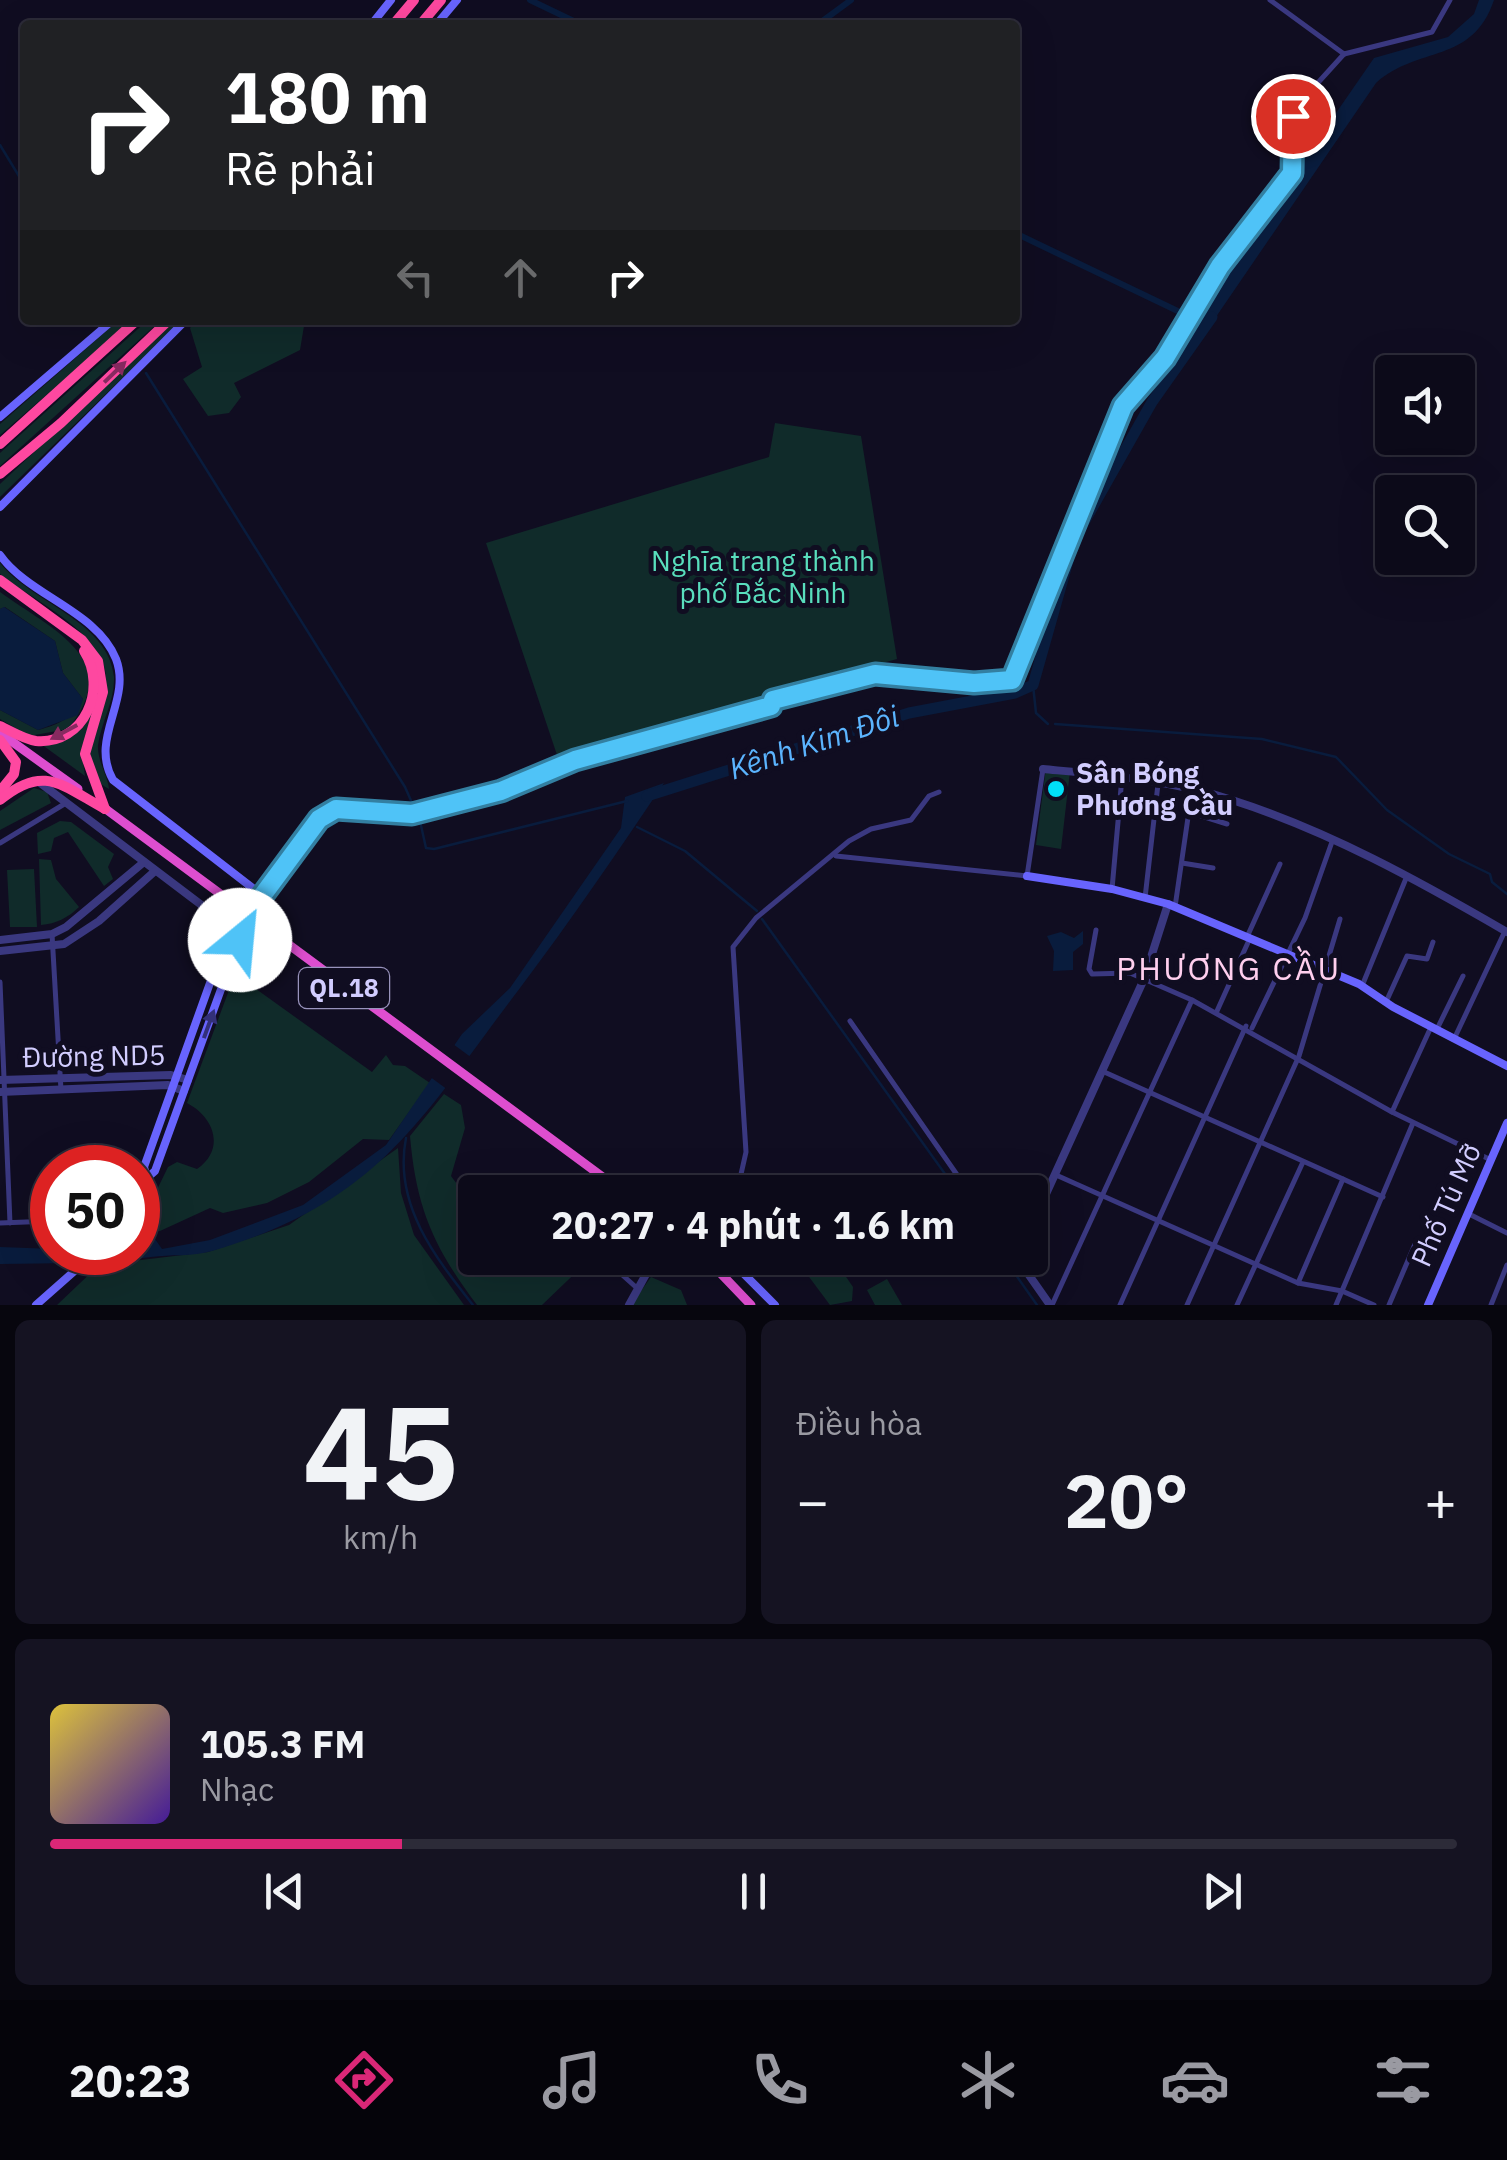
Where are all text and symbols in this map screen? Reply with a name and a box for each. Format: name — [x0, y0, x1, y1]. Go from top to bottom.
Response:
text: 180 m — [225, 51, 430, 142]
icon: right — [60, 60, 190, 190]
pin — [1251, 74, 1336, 159]
icon: arrive — [1266, 89, 1321, 144]
text: Rẽ phải — [225, 139, 375, 197]
icon: left — [388, 250, 443, 305]
icon: ahead — [493, 250, 548, 305]
icon: right — [598, 250, 653, 305]
map controls — [1375, 355, 1475, 575]
button: sound — [1375, 355, 1475, 455]
one-way arrow — [103, 361, 127, 384]
button: search — [1375, 475, 1475, 575]
park label: Nghĩa trang thành phố Bắc Ninh — [651, 542, 875, 611]
water label: Kênh Kim Đôi — [724, 696, 904, 787]
one-way arrow — [50, 723, 78, 740]
place label: Sân Bóng Phương Cầu — [1076, 754, 1233, 823]
marker: Sân Bóng Phương Cầu — [1045, 778, 1067, 800]
position arrow — [188, 888, 292, 992]
district label: PHƯƠNG CẦU — [1116, 945, 1342, 989]
road number: QL.18 — [299, 968, 389, 1008]
one-way arrow — [202, 1008, 217, 1038]
street label: Đường ND5 — [22, 1036, 166, 1075]
street label: Phố Tú Mỡ — [1402, 1138, 1489, 1272]
speed limit sign: 50 — [30, 1145, 160, 1275]
text: 20:27 · 4 phút · 1.6 km — [551, 1200, 955, 1249]
text: 45 — [302, 1366, 459, 1535]
text: Điều hòa — [796, 1402, 922, 1444]
text: 20° — [1064, 1451, 1189, 1549]
text: − — [796, 1465, 829, 1536]
text: + — [1424, 1465, 1457, 1536]
text: km/h — [343, 1516, 418, 1558]
text: 105.3 FM — [200, 1719, 365, 1768]
text: Nhạc — [200, 1768, 274, 1810]
icon: previous — [257, 1864, 312, 1919]
icon: pause — [726, 1864, 781, 1919]
icon: next — [1195, 1864, 1250, 1919]
icon: directions — [329, 2045, 399, 2115]
icon: music — [537, 2045, 607, 2115]
icon: phone — [745, 2045, 815, 2115]
icon: climate — [953, 2045, 1023, 2115]
icon: car — [1160, 2045, 1230, 2115]
icon: filters — [1368, 2045, 1438, 2115]
text: 20:23 — [69, 2051, 192, 2109]

